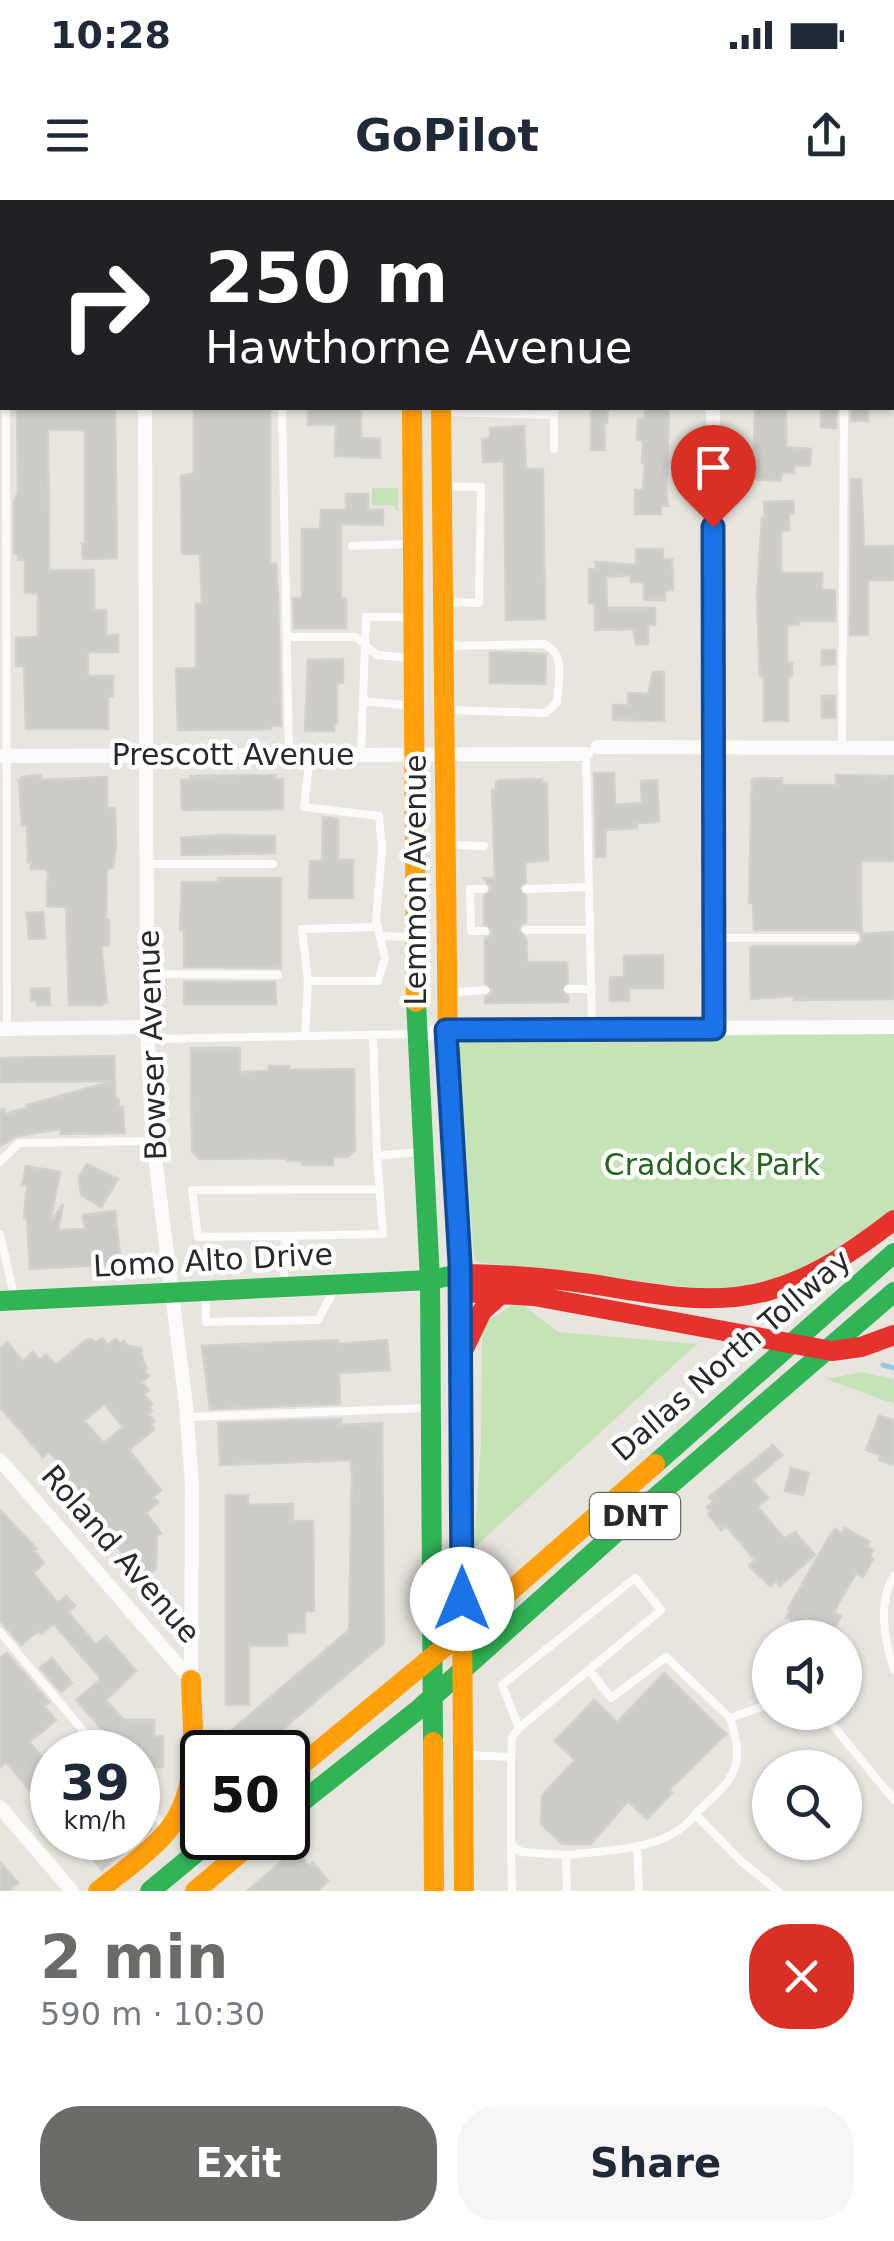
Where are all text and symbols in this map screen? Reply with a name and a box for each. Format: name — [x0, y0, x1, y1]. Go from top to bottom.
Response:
text: 10:28 — [50, 13, 171, 57]
icon: menu — [40, 108, 95, 163]
icon: share — [799, 108, 854, 163]
text: GoPilot — [355, 109, 539, 162]
text: 250 m — [205, 237, 448, 319]
icon: right — [40, 240, 170, 370]
text: Hawthorne Avenue — [205, 321, 632, 374]
pin — [671, 425, 756, 528]
icon: arrive — [686, 440, 741, 495]
street label: Prescott Avenue — [112, 737, 354, 772]
street label: Lemmon Avenue — [398, 754, 433, 1006]
street label: Bowser Avenue — [130, 929, 174, 1161]
park label: Craddock Park — [604, 1147, 821, 1182]
street label: Lomo Alto Drive — [92, 1236, 334, 1284]
street label: Dallas North Tollway — [605, 1242, 857, 1468]
street label: Roland Avenue — [34, 1458, 208, 1650]
road number: DNT — [590, 1493, 680, 1539]
position arrow — [410, 1547, 514, 1651]
map controls — [752, 1620, 862, 1860]
button: sound — [752, 1620, 862, 1730]
speed limit sign: 50 — [180, 1730, 310, 1860]
button: search — [752, 1750, 862, 1860]
text: 39 — [60, 1754, 130, 1812]
text: km/h — [63, 1806, 127, 1835]
text: 2 min — [40, 1922, 228, 1992]
button: close — [749, 1924, 854, 2029]
text: 590 m · 10:30 — [40, 1995, 265, 2033]
button: Exit — [40, 2106, 437, 2221]
button: Share — [457, 2106, 854, 2221]

